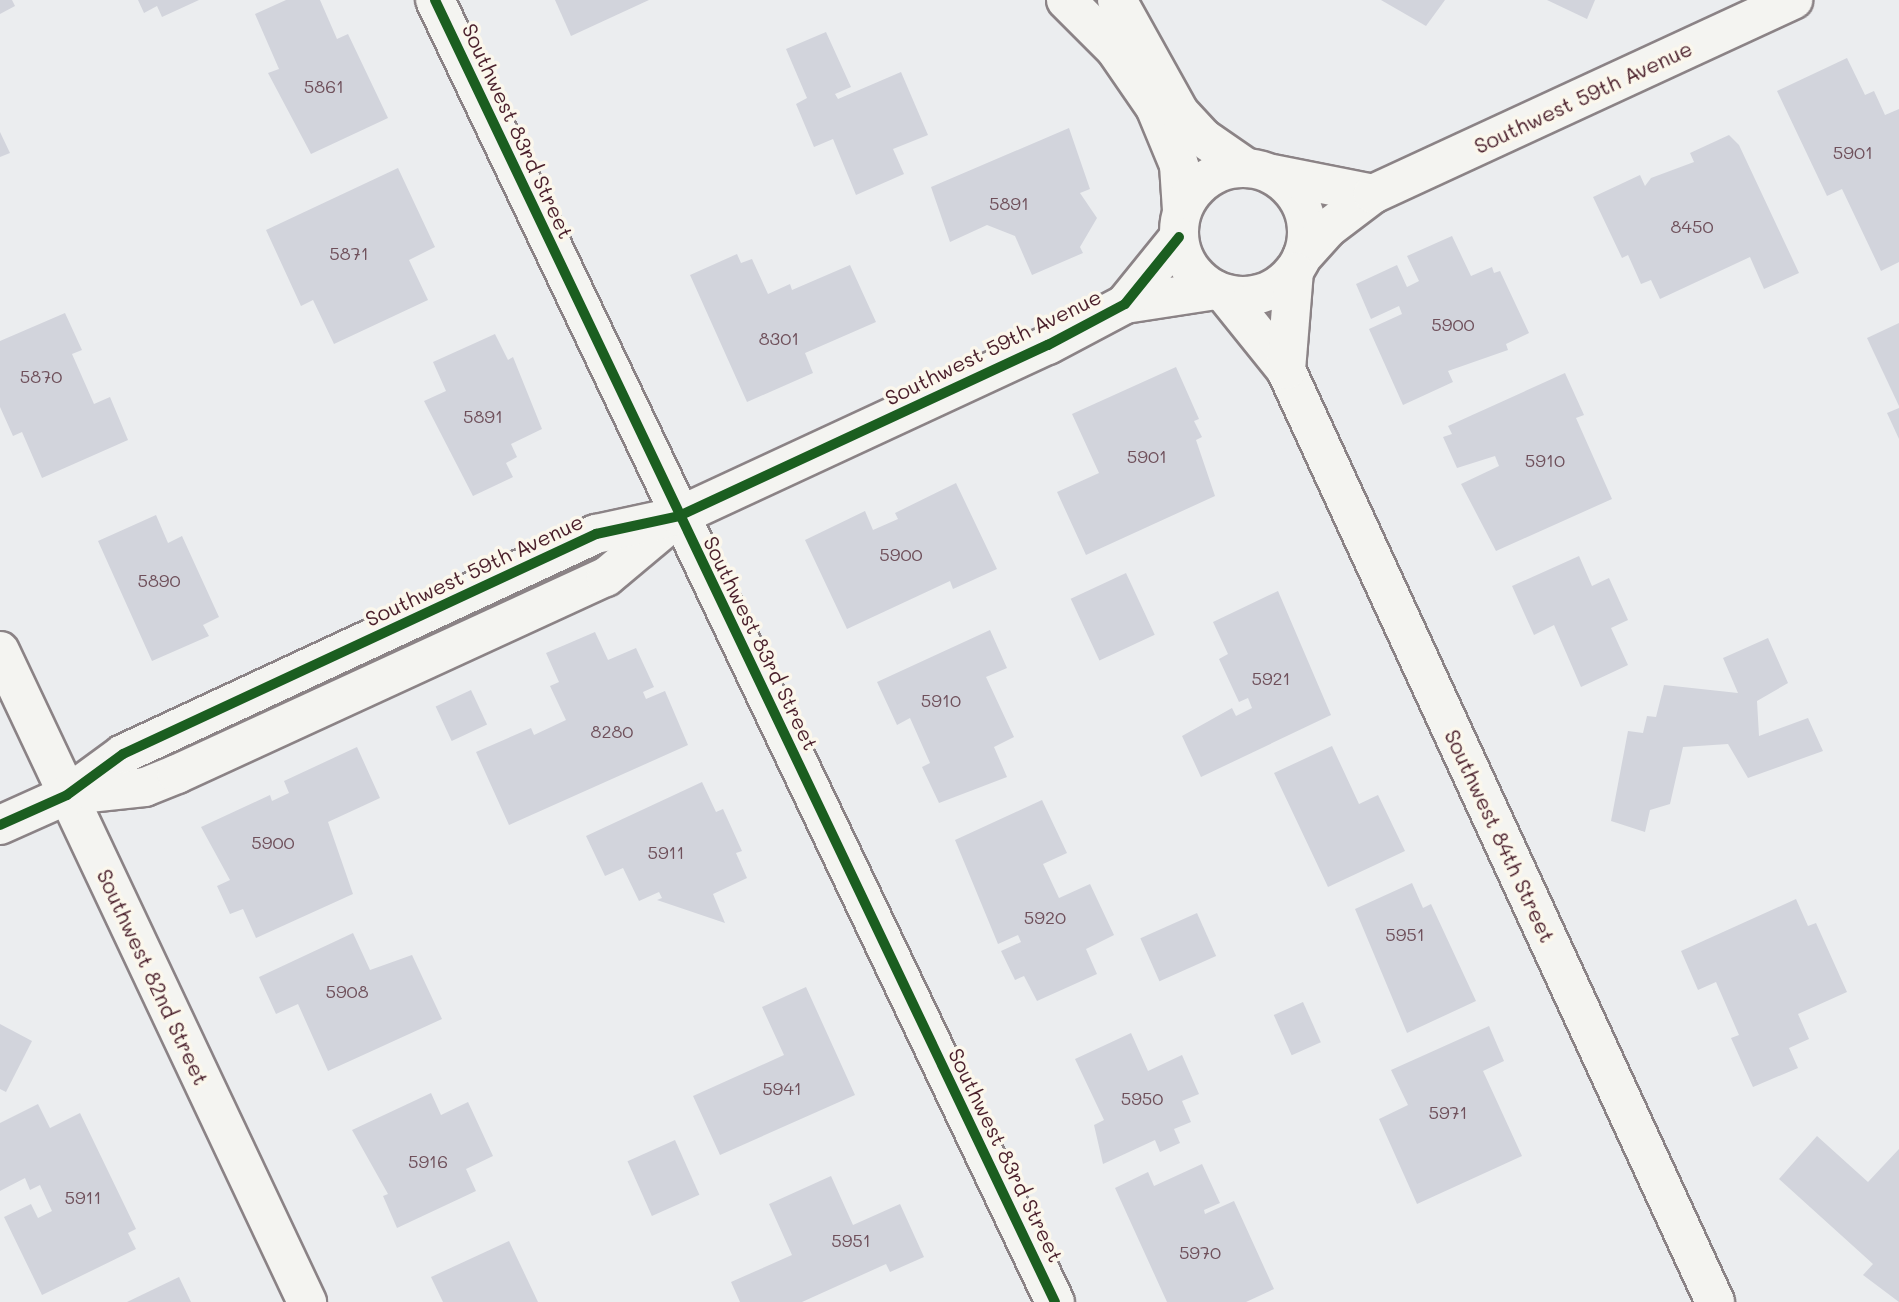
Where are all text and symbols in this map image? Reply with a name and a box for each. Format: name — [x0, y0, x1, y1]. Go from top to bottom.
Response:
street label: Southwest 83rd Street — [457, 19, 579, 243]
street label: Southwest 59th Avenue — [1470, 35, 1696, 159]
house number: 5861 — [304, 75, 344, 97]
house number: 5901 — [1833, 141, 1873, 163]
house number: 5891 — [989, 192, 1029, 214]
house number: 8450 — [1670, 215, 1714, 237]
house number: 5871 — [329, 242, 369, 264]
street label: Southwest 59th Avenue — [881, 284, 1105, 410]
house number: 5900 — [1431, 313, 1475, 335]
house number: 8301 — [759, 327, 799, 349]
house number: 5870 — [20, 365, 62, 387]
house number: 5891 — [463, 405, 503, 427]
house number: 5901 — [1127, 445, 1167, 467]
house number: 5910 — [1525, 449, 1565, 471]
street label: Southwest 59th Avenue — [361, 508, 587, 632]
street label: Southwest 83rd Street — [698, 532, 824, 754]
house number: 5900 — [879, 543, 923, 565]
house number: 5890 — [137, 569, 181, 591]
house number: 5921 — [1251, 667, 1291, 689]
house number: 5910 — [921, 689, 961, 711]
house number: 8280 — [591, 720, 633, 742]
street label: Southwest 84th Street — [1440, 726, 1560, 946]
house number: 5900 — [251, 831, 295, 853]
house number: 5911 — [647, 841, 685, 863]
street label: Southwest 82nd Street — [92, 865, 214, 1089]
house number: 5920 — [1024, 906, 1066, 928]
house number: 5951 — [1385, 923, 1425, 945]
house number: 5908 — [325, 980, 369, 1002]
street label: Southwest 83rd Street — [943, 1044, 1069, 1266]
house number: 5941 — [762, 1077, 802, 1099]
house number: 5950 — [1121, 1087, 1163, 1109]
house number: 5971 — [1428, 1101, 1468, 1123]
house number: 5916 — [408, 1150, 448, 1172]
house number: 5911 — [64, 1186, 102, 1208]
house number: 5951 — [831, 1229, 871, 1251]
house number: 5970 — [1179, 1241, 1221, 1263]

